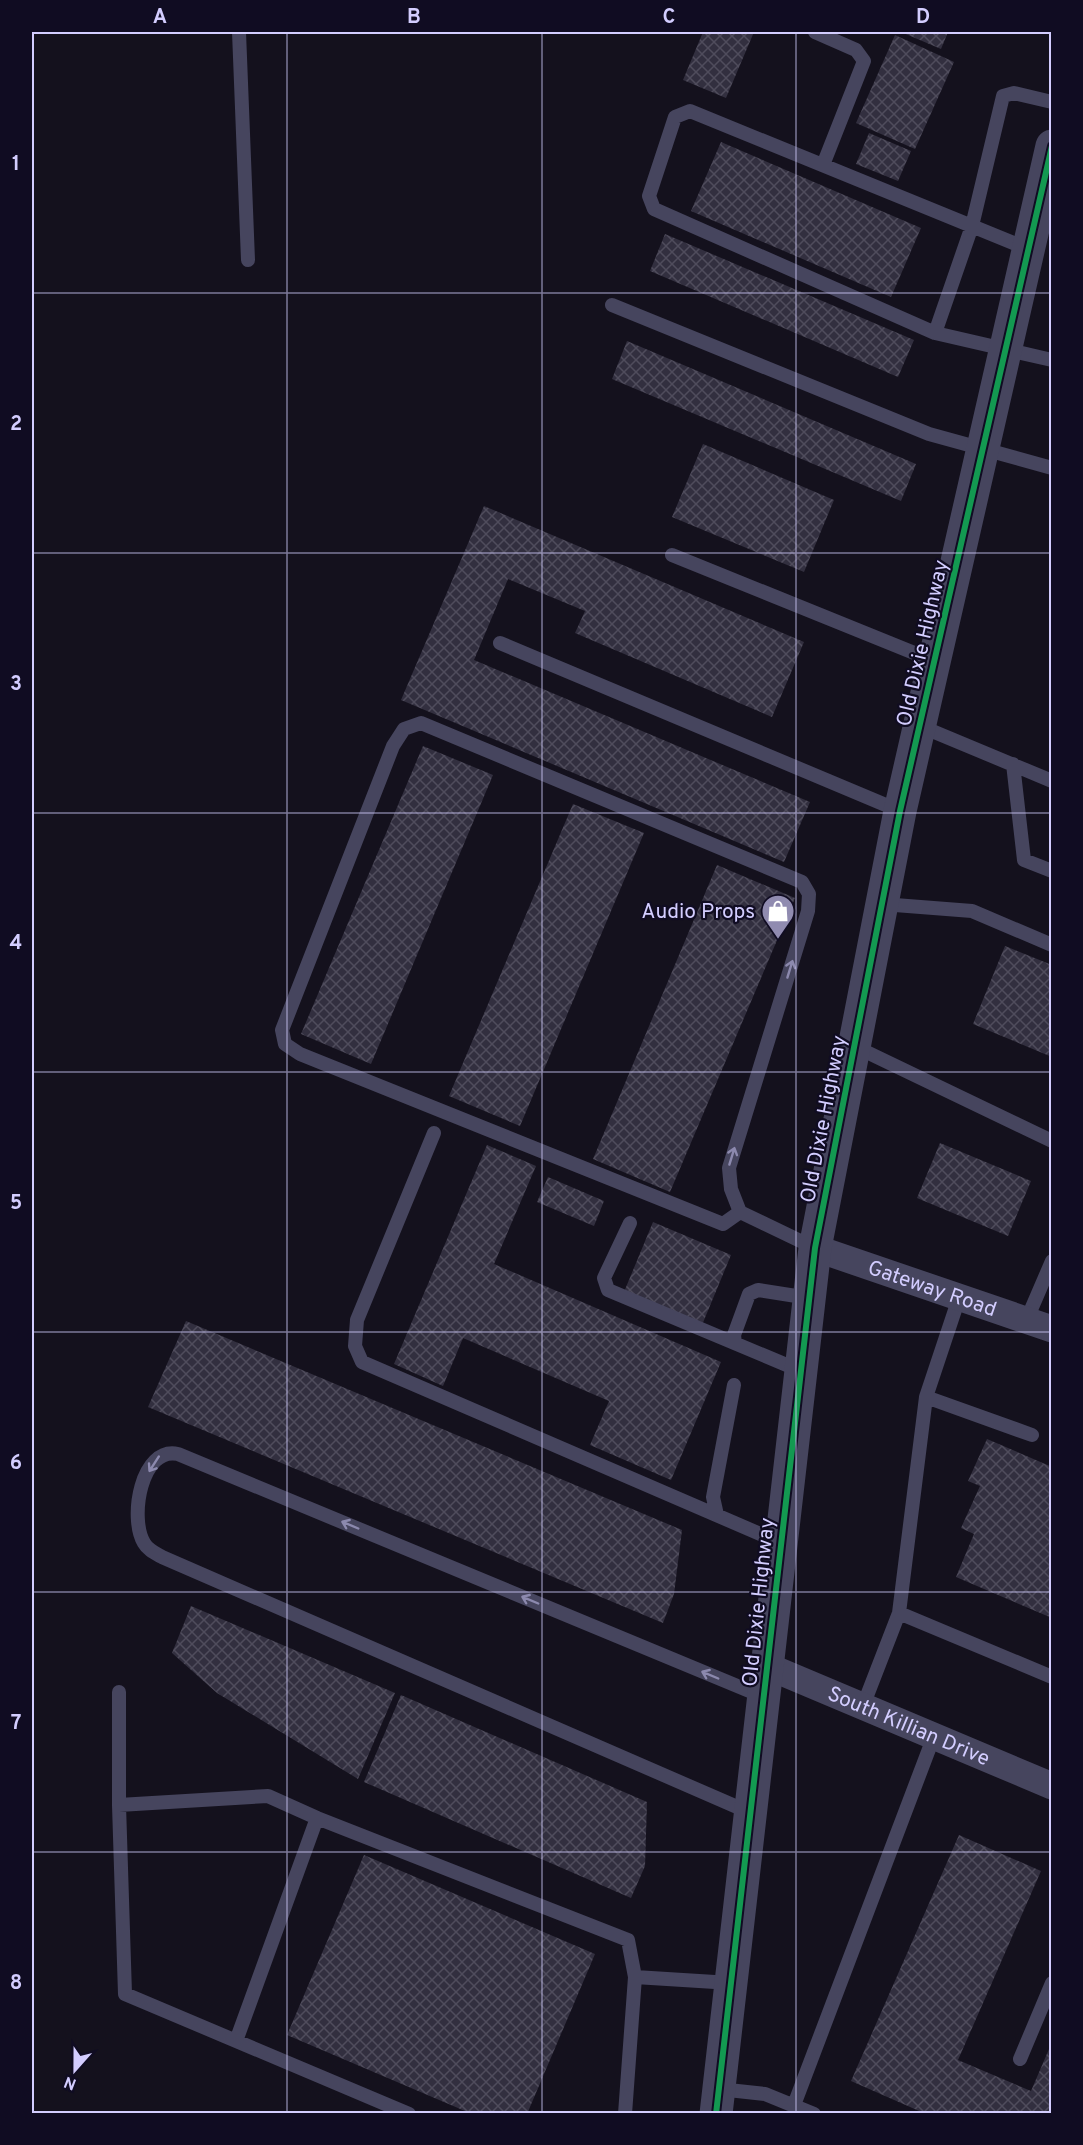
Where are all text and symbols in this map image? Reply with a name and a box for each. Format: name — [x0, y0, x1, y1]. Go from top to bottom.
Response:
text: A — [153, 5, 167, 31]
text: B — [407, 5, 421, 31]
text: C — [663, 5, 675, 31]
text: D — [916, 5, 930, 31]
text: 1 — [12, 152, 20, 178]
text: 2 — [10, 412, 22, 438]
street label: Old Dixie Highway — [891, 557, 956, 729]
text: 3 — [10, 672, 22, 698]
shop icon: Audio Props — [760, 893, 796, 940]
place label: Audio Props — [641, 899, 755, 926]
text: 4 — [10, 931, 22, 957]
one-way arrow — [785, 960, 796, 979]
street label: Old Dixie Highway — [795, 1033, 854, 1205]
one-way arrow — [728, 1146, 739, 1165]
text: 5 — [10, 1191, 22, 1217]
street label: Gateway Road — [864, 1255, 1000, 1324]
text: 6 — [10, 1451, 22, 1477]
one-way arrow — [147, 1455, 159, 1472]
street label: Old Dixie Highway — [737, 1516, 782, 1688]
one-way arrow — [341, 1519, 359, 1530]
one-way arrow — [521, 1594, 540, 1605]
one-way arrow — [701, 1668, 719, 1679]
street label: South Killian Drive — [823, 1681, 994, 1773]
text: 7 — [11, 1711, 21, 1737]
text: 8 — [10, 1971, 22, 1997]
north arrow — [45, 2040, 105, 2100]
text: N — [61, 2071, 79, 2094]

